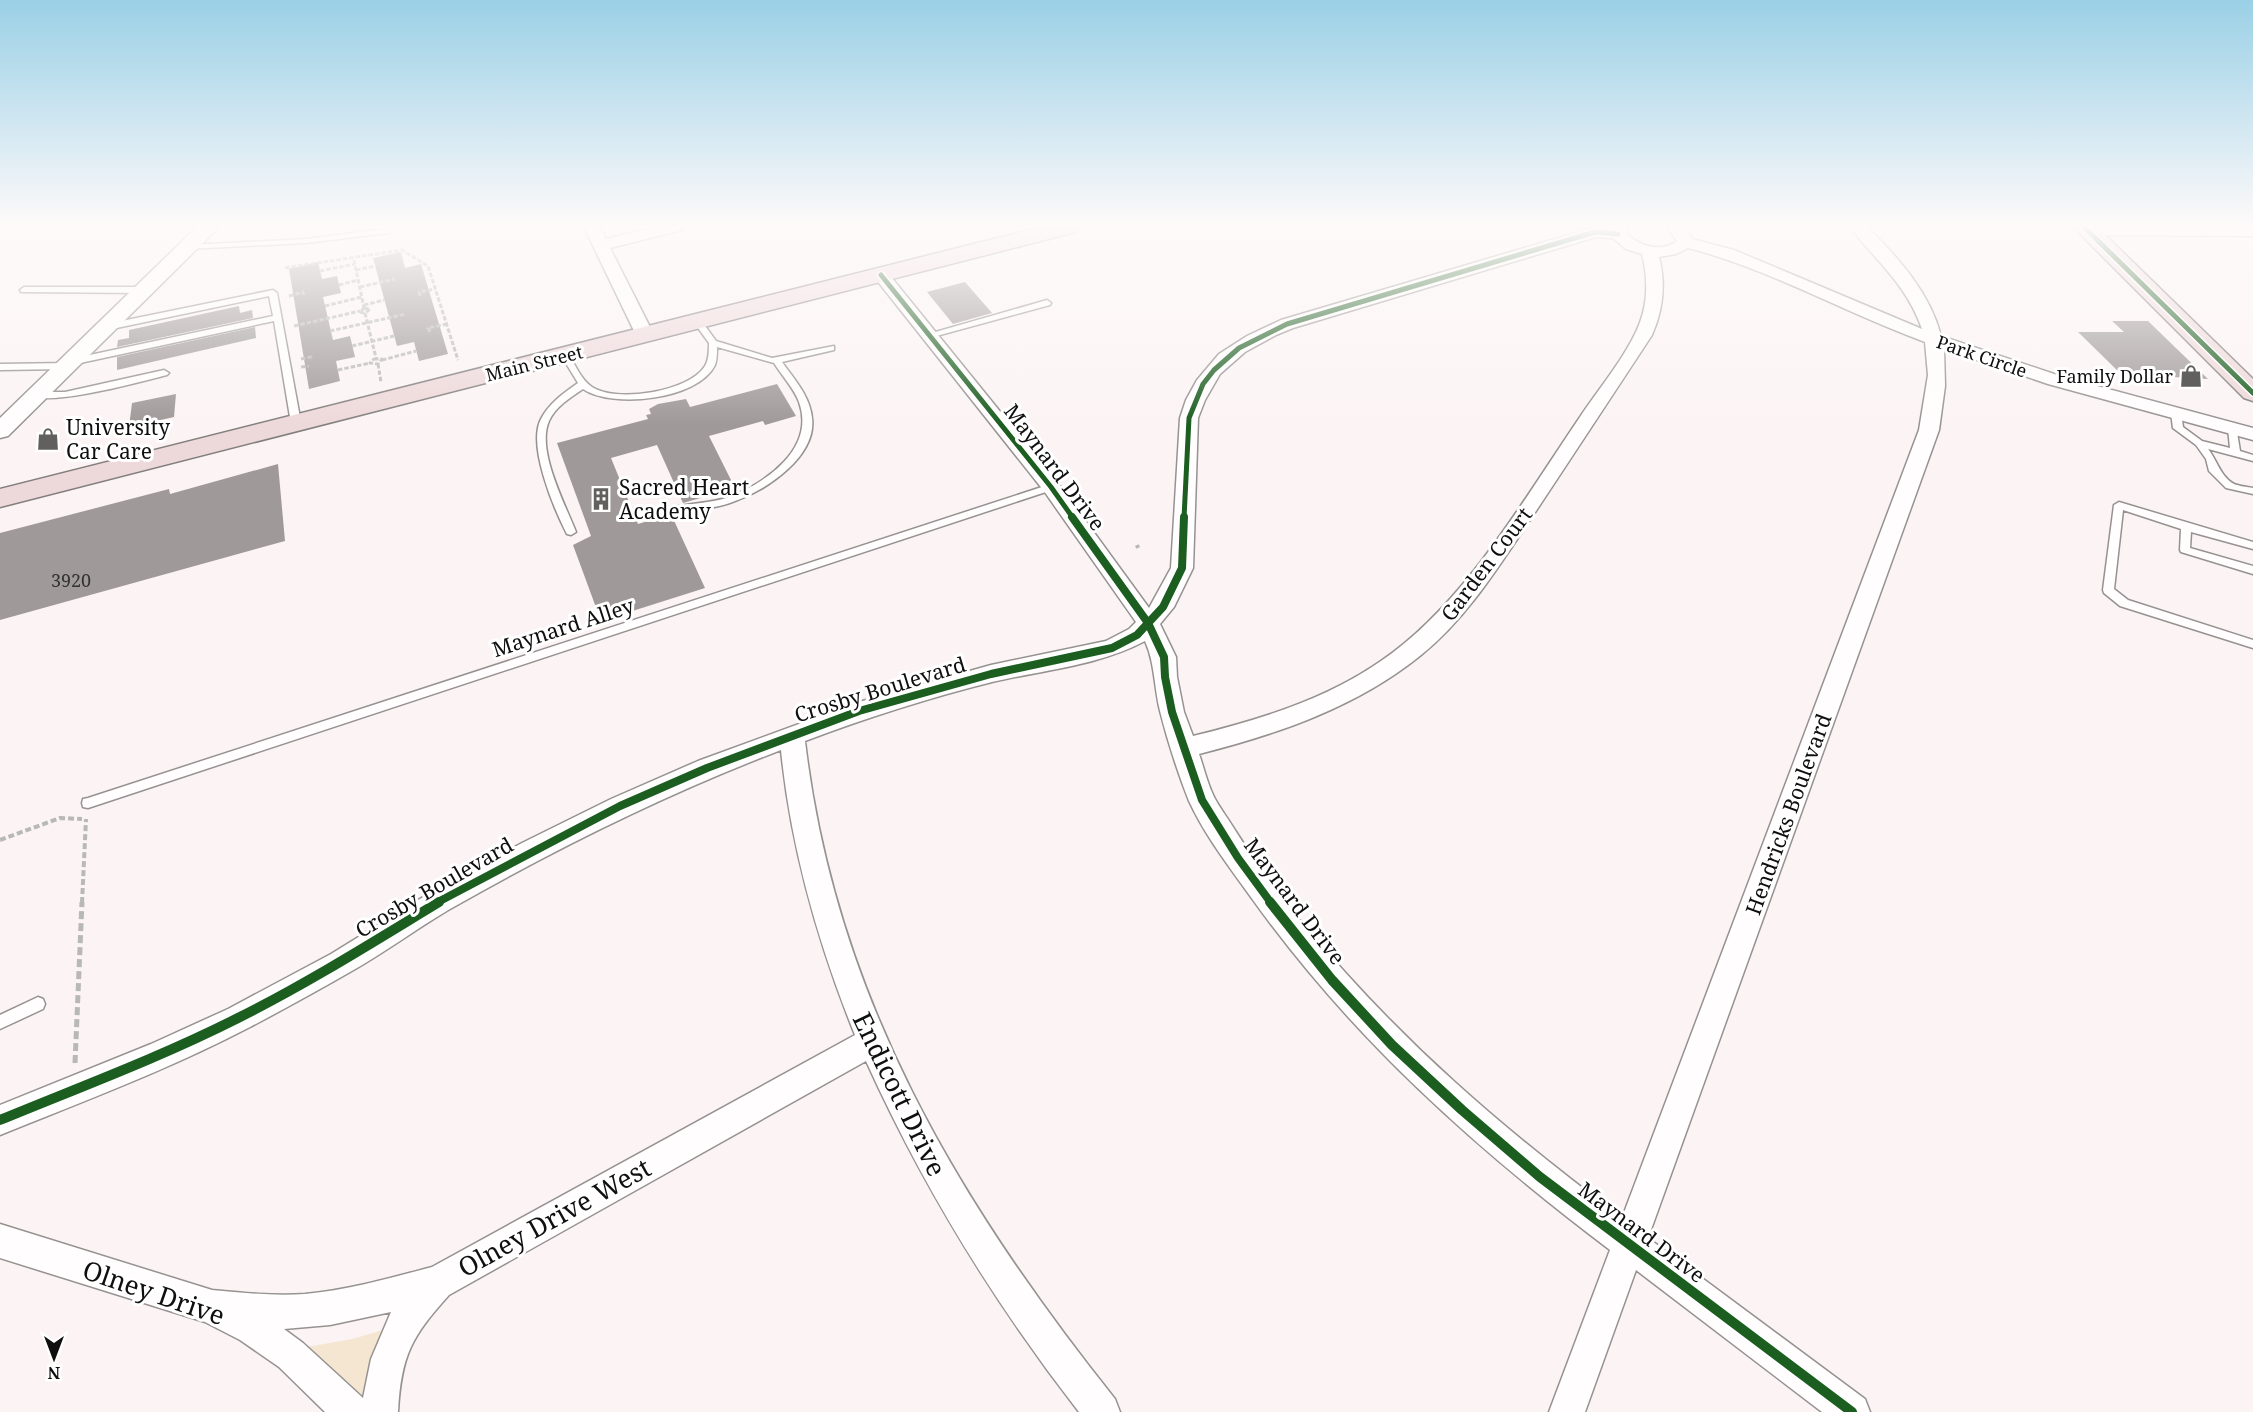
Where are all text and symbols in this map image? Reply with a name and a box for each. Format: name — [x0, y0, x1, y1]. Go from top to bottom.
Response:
street label: Park Circle — [1934, 329, 2030, 383]
street label: Main Street — [483, 339, 585, 387]
shop icon: Family Dollar — [2178, 363, 2204, 389]
place label: Family Dollar — [2057, 364, 2174, 388]
street label: Maynard Drive — [998, 398, 1112, 536]
place label: University Car Care — [66, 413, 170, 465]
shop icon: University Car Care — [35, 426, 61, 452]
place label: Sacred Heart Academy — [619, 473, 749, 525]
building icon: Sacred Heart Academy — [588, 486, 614, 512]
street label: Garden Court — [1434, 501, 1538, 627]
house number: 3920 — [51, 568, 91, 592]
street label: Maynard Alley — [489, 591, 638, 663]
street label: Crosby Boulevard — [791, 650, 969, 728]
street label: Hendricks Boulevard — [1739, 709, 1837, 918]
street label: Crosby Boulevard — [350, 830, 518, 944]
street label: Maynard Drive — [1238, 832, 1352, 970]
street label: Endicott Drive — [845, 1006, 955, 1182]
street label: Olney Drive West — [451, 1149, 657, 1285]
street label: Maynard Drive — [1573, 1175, 1711, 1289]
street label: Olney Drive — [78, 1251, 230, 1333]
north arrow — [24, 1328, 84, 1388]
text: N — [47, 1362, 60, 1384]

